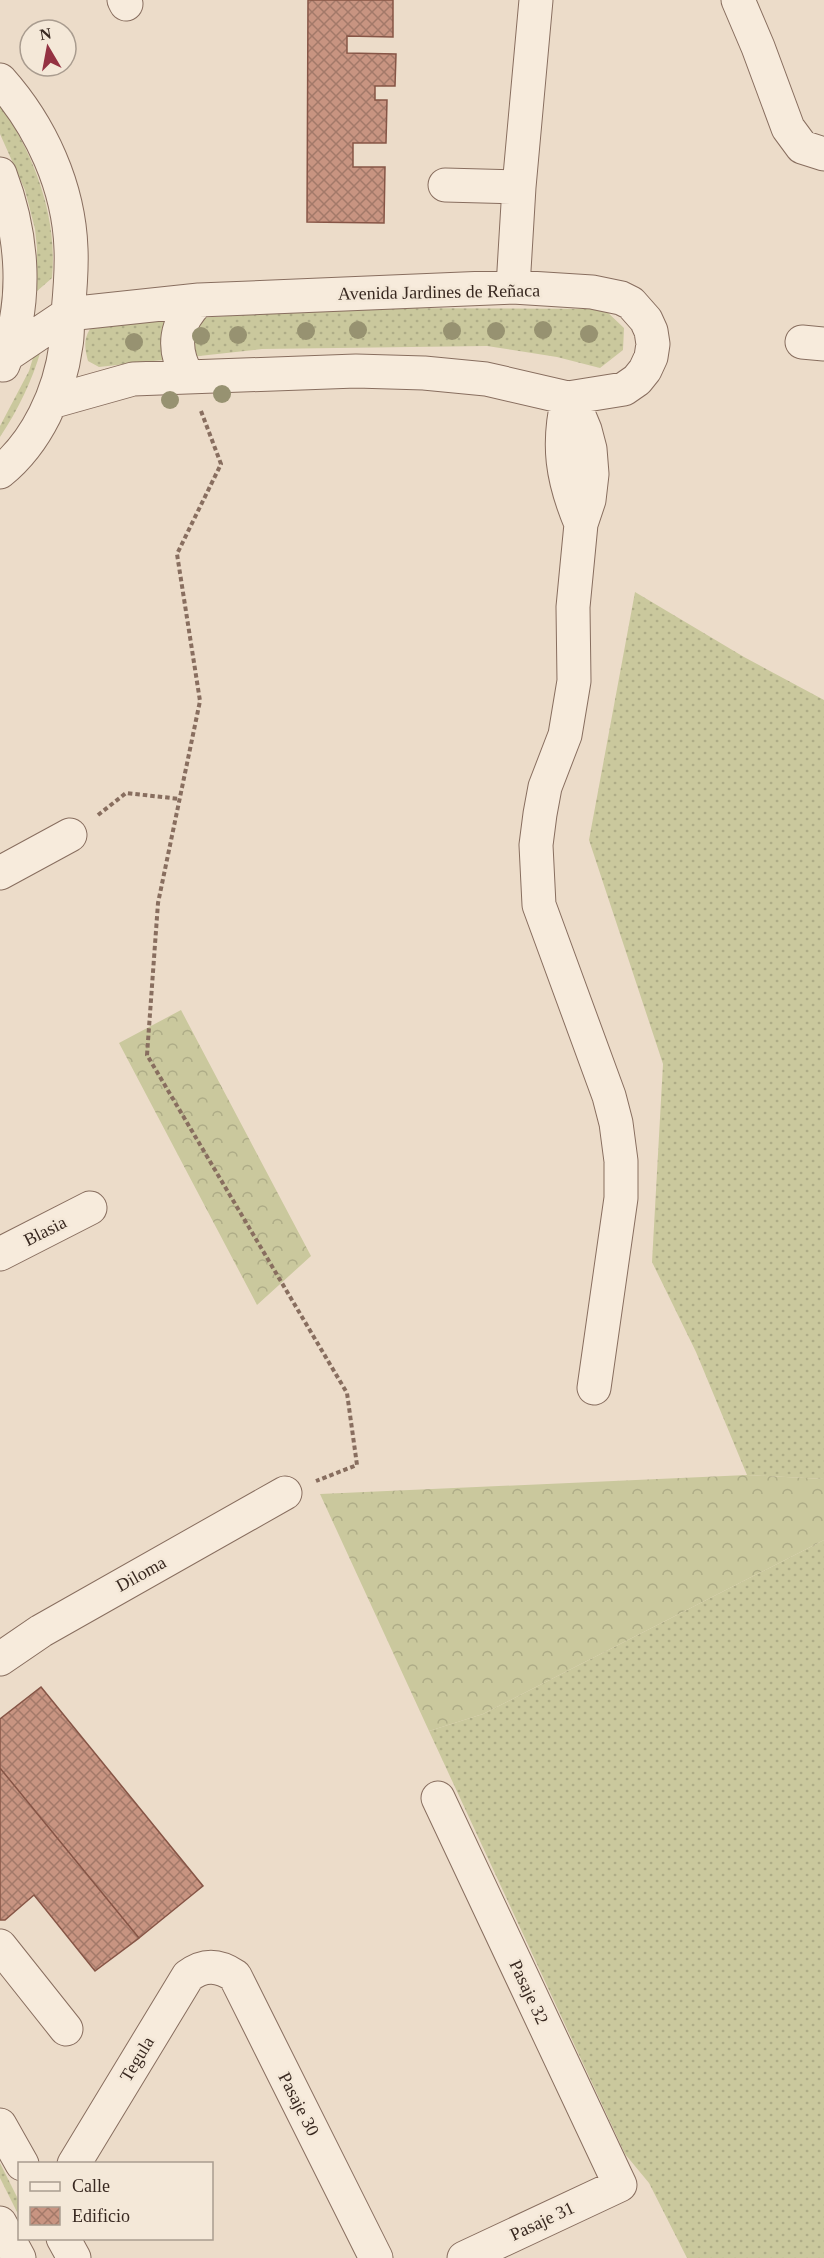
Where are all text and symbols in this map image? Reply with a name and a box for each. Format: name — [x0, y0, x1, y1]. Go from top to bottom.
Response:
north arrow — [18, 18, 78, 78]
text: N — [38, 24, 53, 43]
street label: Avenida Jardines de Reñaca — [338, 280, 540, 304]
street label: Blasia — [20, 1212, 70, 1250]
street label: Diloma — [113, 1552, 169, 1596]
street label: Pasaje 32 — [505, 1957, 553, 2027]
street label: Tegula — [116, 2033, 158, 2085]
street label: Pasaje 30 — [275, 2069, 323, 2139]
legend — [18, 2162, 213, 2240]
text: Calle — [72, 2176, 110, 2196]
street label: Pasaje 31 — [507, 2197, 577, 2245]
text: Edificio — [72, 2206, 130, 2226]

